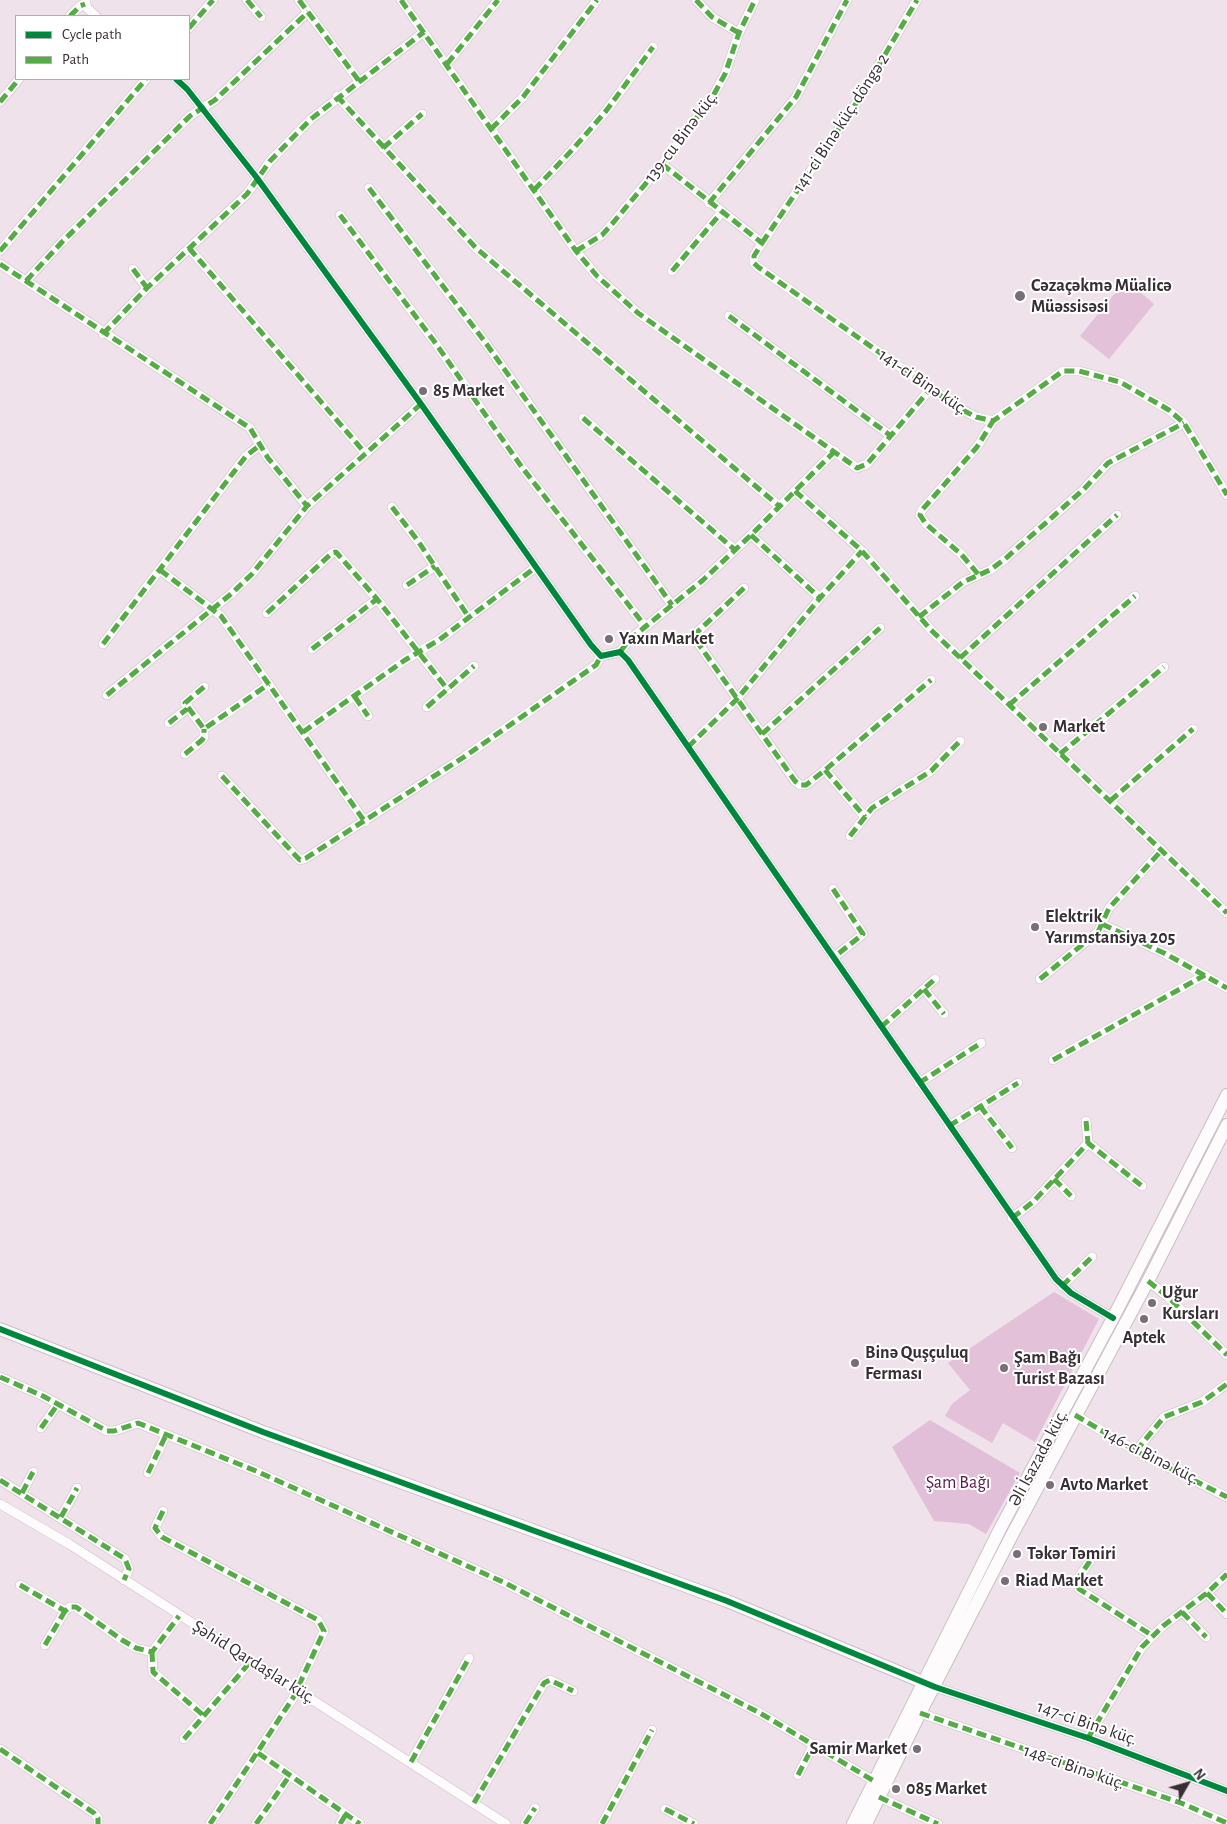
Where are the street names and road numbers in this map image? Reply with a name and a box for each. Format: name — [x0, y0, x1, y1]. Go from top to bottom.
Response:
street label: 141-ci Binə küç. döngə 2 — [788, 49, 894, 197]
street label: 139-cu Binə küç. — [640, 87, 722, 187]
street label: 141-ci Binə küç. — [874, 344, 972, 420]
street label: Əli İsazadə küç. — [1003, 1406, 1073, 1510]
street label: 146-cı Binə küç. — [1099, 1422, 1203, 1490]
street label: Şəhid Qardaşlar küç. — [188, 1615, 320, 1709]
street label: 147-ci Binə küç. — [1034, 1696, 1140, 1750]
street label: 148-ci Binə küç. — [1021, 1740, 1127, 1794]

